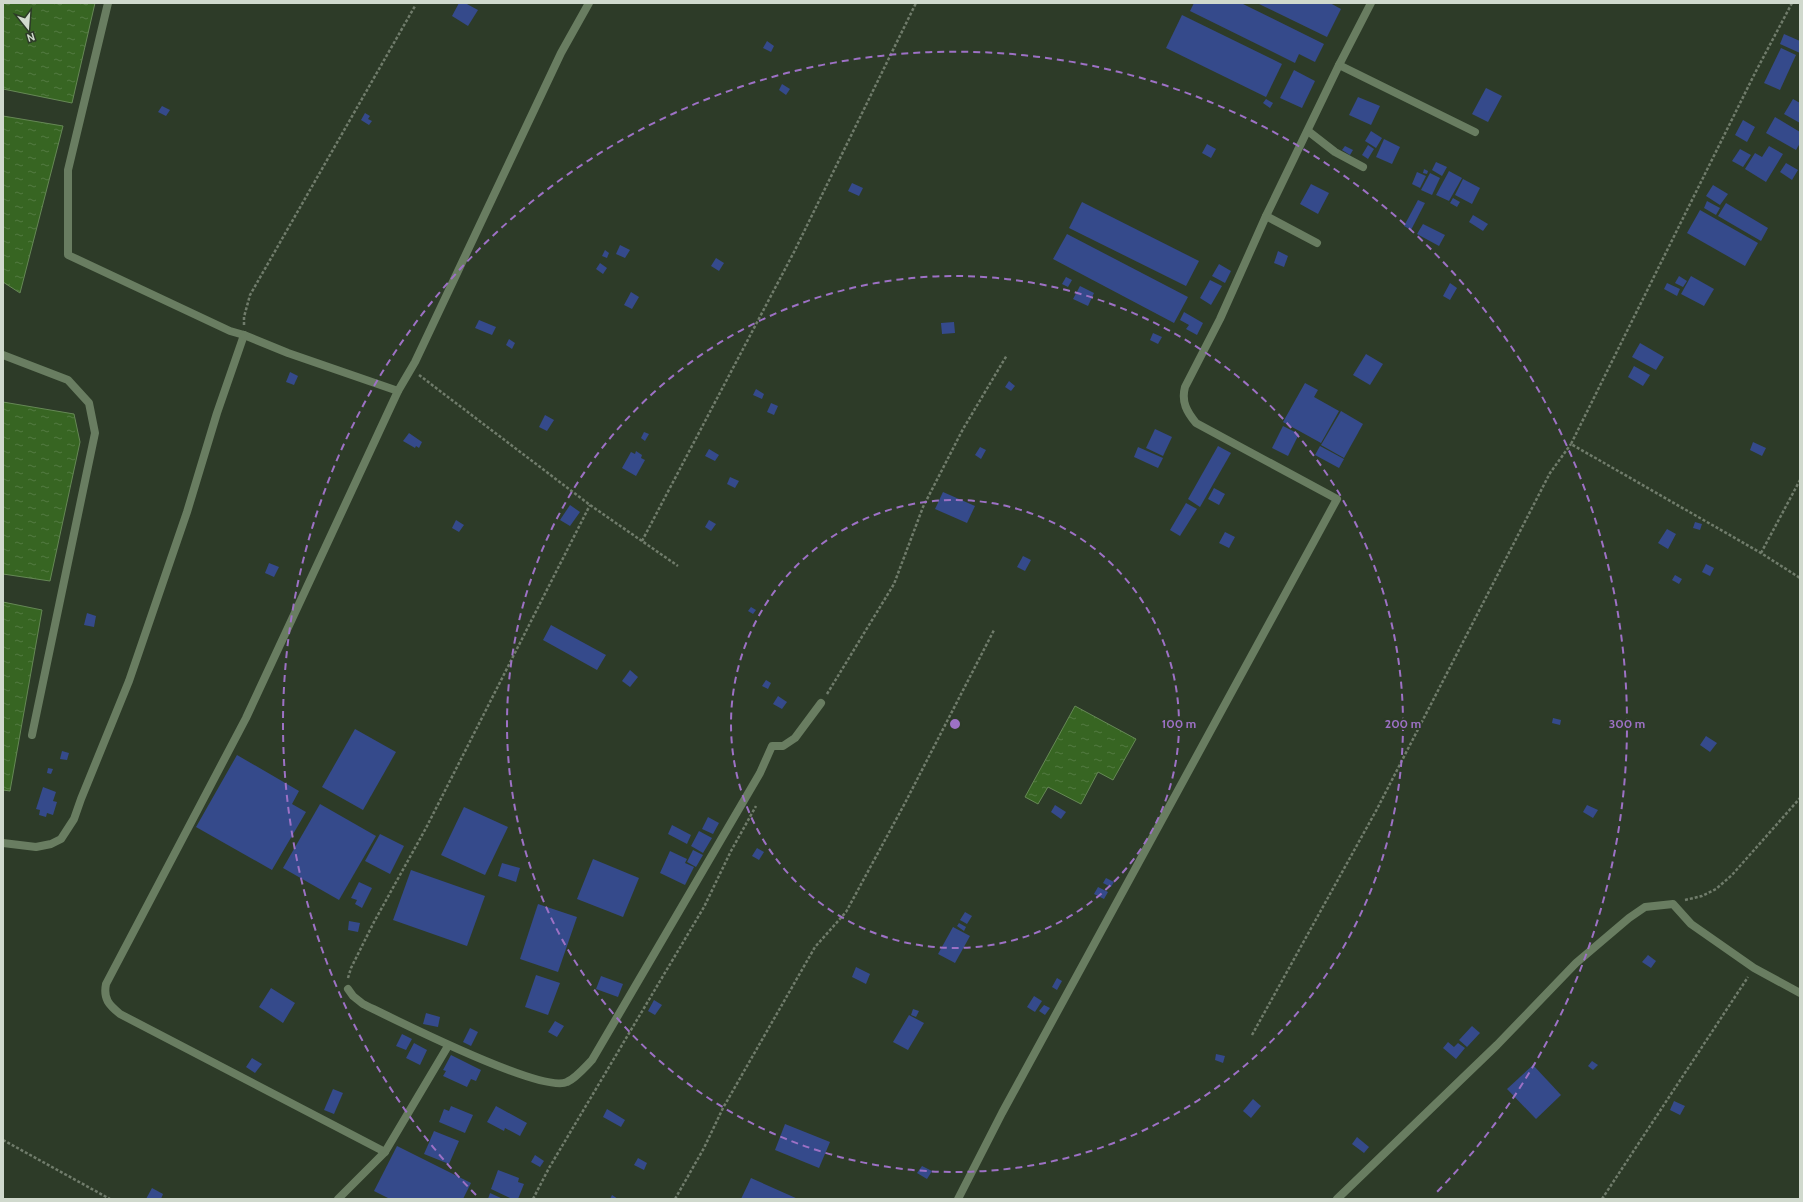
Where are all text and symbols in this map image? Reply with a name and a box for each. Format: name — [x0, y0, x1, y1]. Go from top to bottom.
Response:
north arrow — [8, 8, 48, 48]
text: N — [25, 30, 37, 45]
text: 100 m — [1162, 716, 1196, 731]
text: 200 m — [1385, 716, 1421, 731]
text: 300 m — [1609, 716, 1645, 731]
centre of rings — [948, 717, 962, 731]

